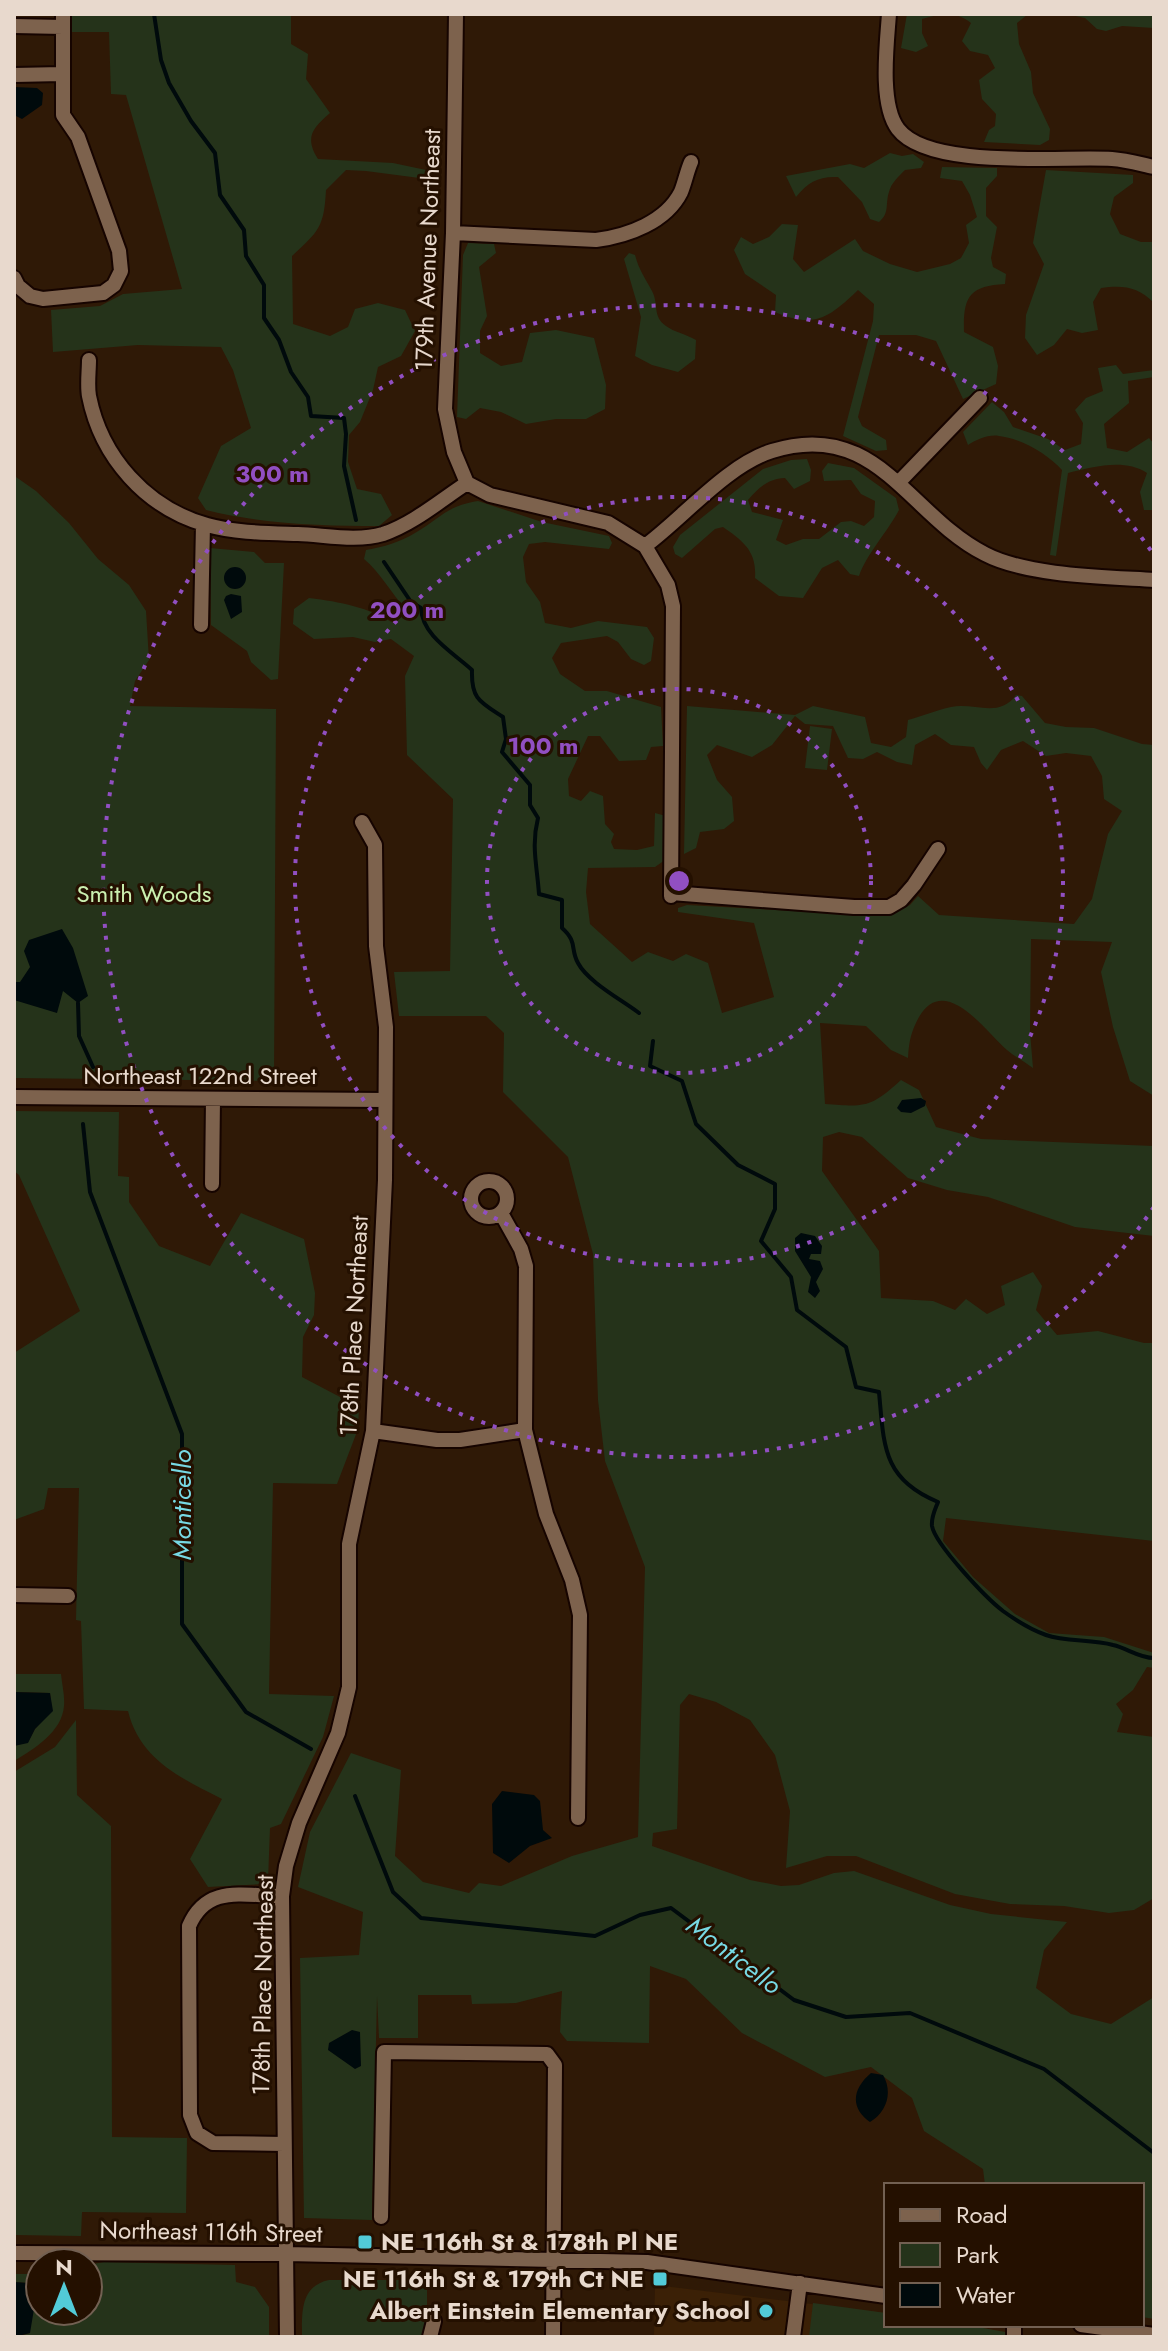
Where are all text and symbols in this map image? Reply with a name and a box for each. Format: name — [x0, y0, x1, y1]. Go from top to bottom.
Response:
street label: 179th Avenue Northeast — [406, 128, 449, 372]
text: 300 m — [235, 456, 309, 491]
text: 200 m — [370, 592, 444, 627]
text: 100 m — [508, 728, 578, 763]
centre of rings — [665, 867, 693, 895]
park label: Smith Woods — [76, 876, 212, 911]
street label: Northeast 122nd Street — [83, 1058, 317, 1093]
street label: 178th Place Northeast — [330, 1215, 377, 1437]
water label: Monticello — [163, 1450, 201, 1560]
street label: 178th Place Northeast — [243, 1874, 282, 2096]
water label: Monticello — [678, 1907, 790, 2004]
legend — [884, 2183, 1144, 2327]
text: Road — [956, 2197, 1008, 2232]
street label: Northeast 116th Street — [99, 2212, 323, 2251]
place label: NE 116th St & 178th Pl NE — [381, 2224, 678, 2259]
marker: NE 116th St & 178th Pl NE — [356, 2233, 374, 2251]
text: Park — [956, 2237, 999, 2272]
north arrow — [24, 2247, 104, 2327]
text: N — [55, 2251, 73, 2283]
place label: NE 116th St & 179th Ct NE — [343, 2261, 644, 2296]
marker: NE 116th St & 179th Ct NE — [651, 2270, 669, 2288]
text: Water — [956, 2277, 1016, 2312]
place label: Albert Einstein Elementary School — [369, 2293, 750, 2328]
marker: Albert Einstein Elementary School — [757, 2302, 775, 2320]

